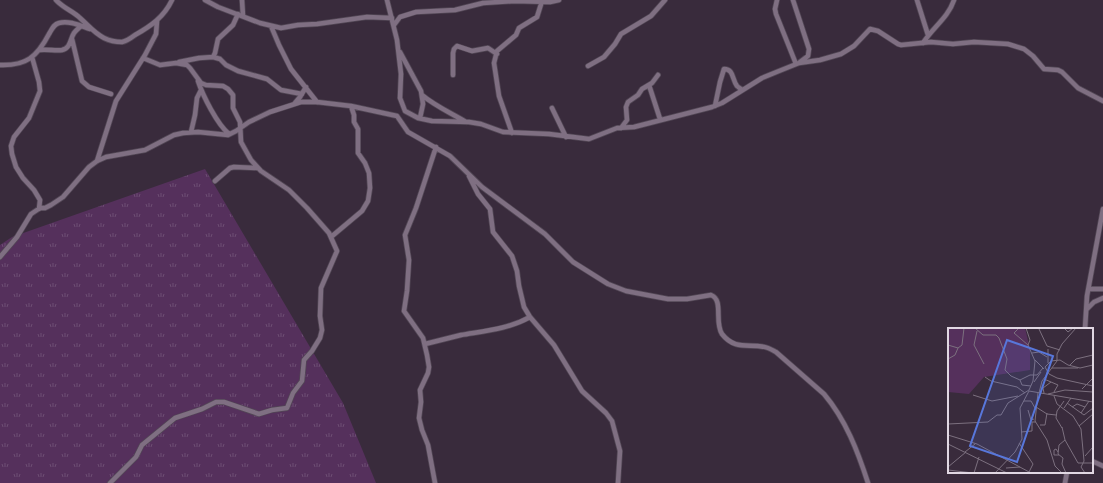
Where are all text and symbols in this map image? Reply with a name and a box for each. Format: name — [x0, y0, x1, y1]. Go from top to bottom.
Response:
inset map — [948, 328, 1093, 473]

